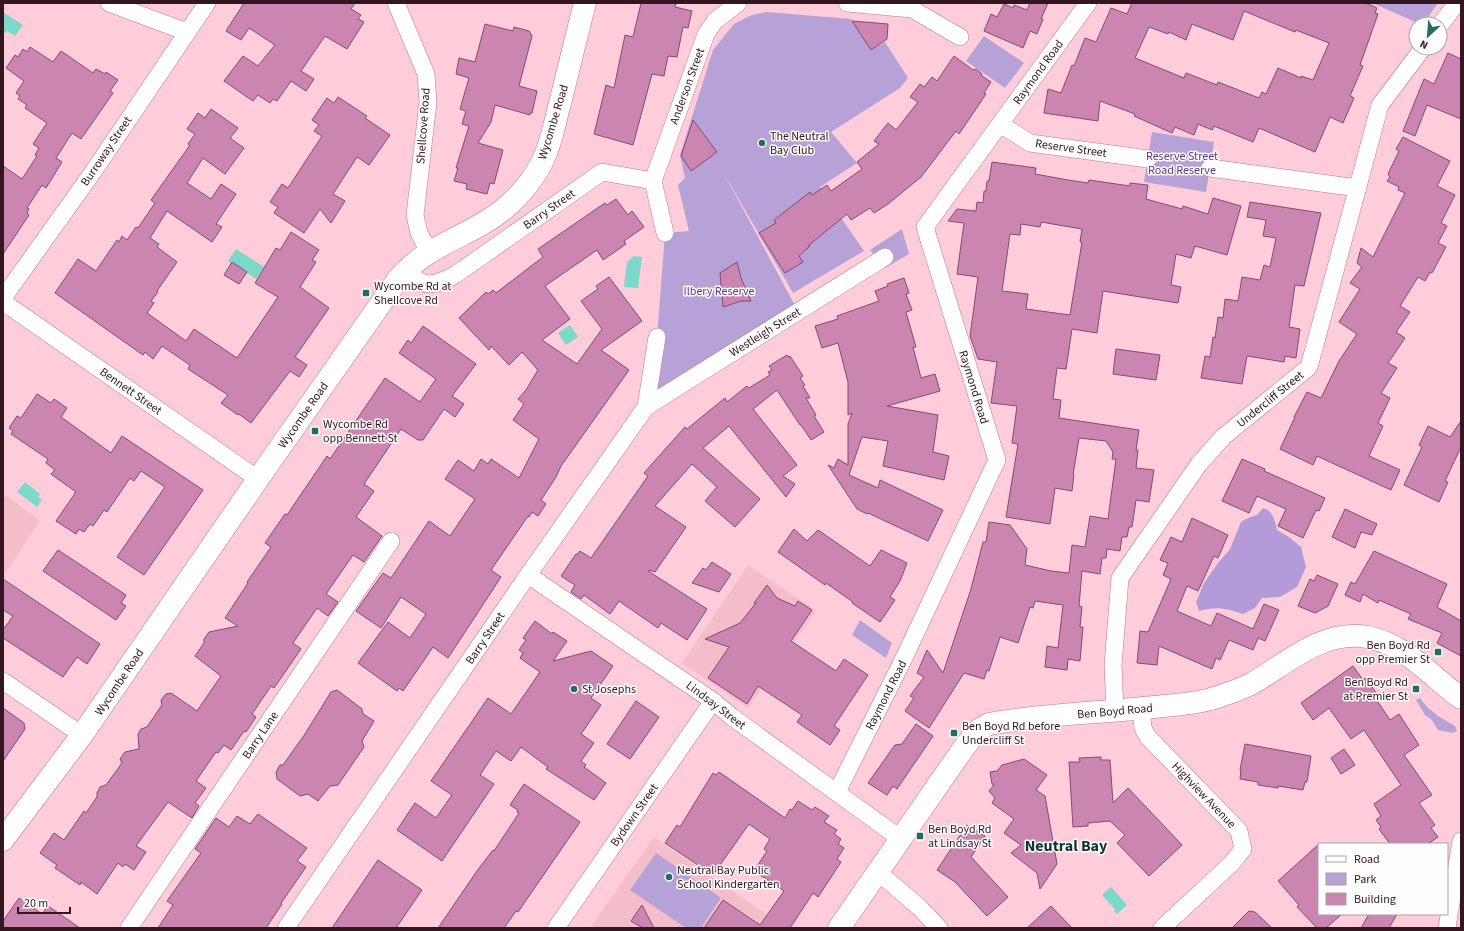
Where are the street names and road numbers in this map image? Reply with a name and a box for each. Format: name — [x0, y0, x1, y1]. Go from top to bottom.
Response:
street label: Raymond Road — [1009, 36, 1068, 108]
street label: Anderson Street — [666, 45, 709, 127]
street label: Wycombe Road — [534, 83, 573, 162]
street label: Shellcove Road — [412, 87, 435, 165]
street label: Burroway Street — [77, 113, 136, 190]
street label: Reserve Street — [1034, 135, 1108, 162]
street label: Barry Street — [520, 185, 579, 234]
street label: Westleigh Street — [726, 304, 804, 361]
street label: Raymond Road — [954, 348, 993, 426]
street label: Bennett Street — [96, 364, 165, 419]
street label: Undercliff Street — [1233, 367, 1307, 432]
street label: Wycombe Road — [274, 379, 333, 452]
street label: Barry Street — [462, 609, 509, 668]
street label: Wycombe Road — [91, 645, 148, 719]
street label: Raymond Road — [862, 657, 911, 733]
street label: Lindsay Street — [682, 677, 749, 734]
street label: Ben Boyd Road — [1077, 700, 1154, 723]
street label: Barry Lane — [238, 708, 283, 762]
street label: Highview Avenue — [1168, 759, 1240, 832]
street label: Bydown Street — [606, 780, 662, 850]

